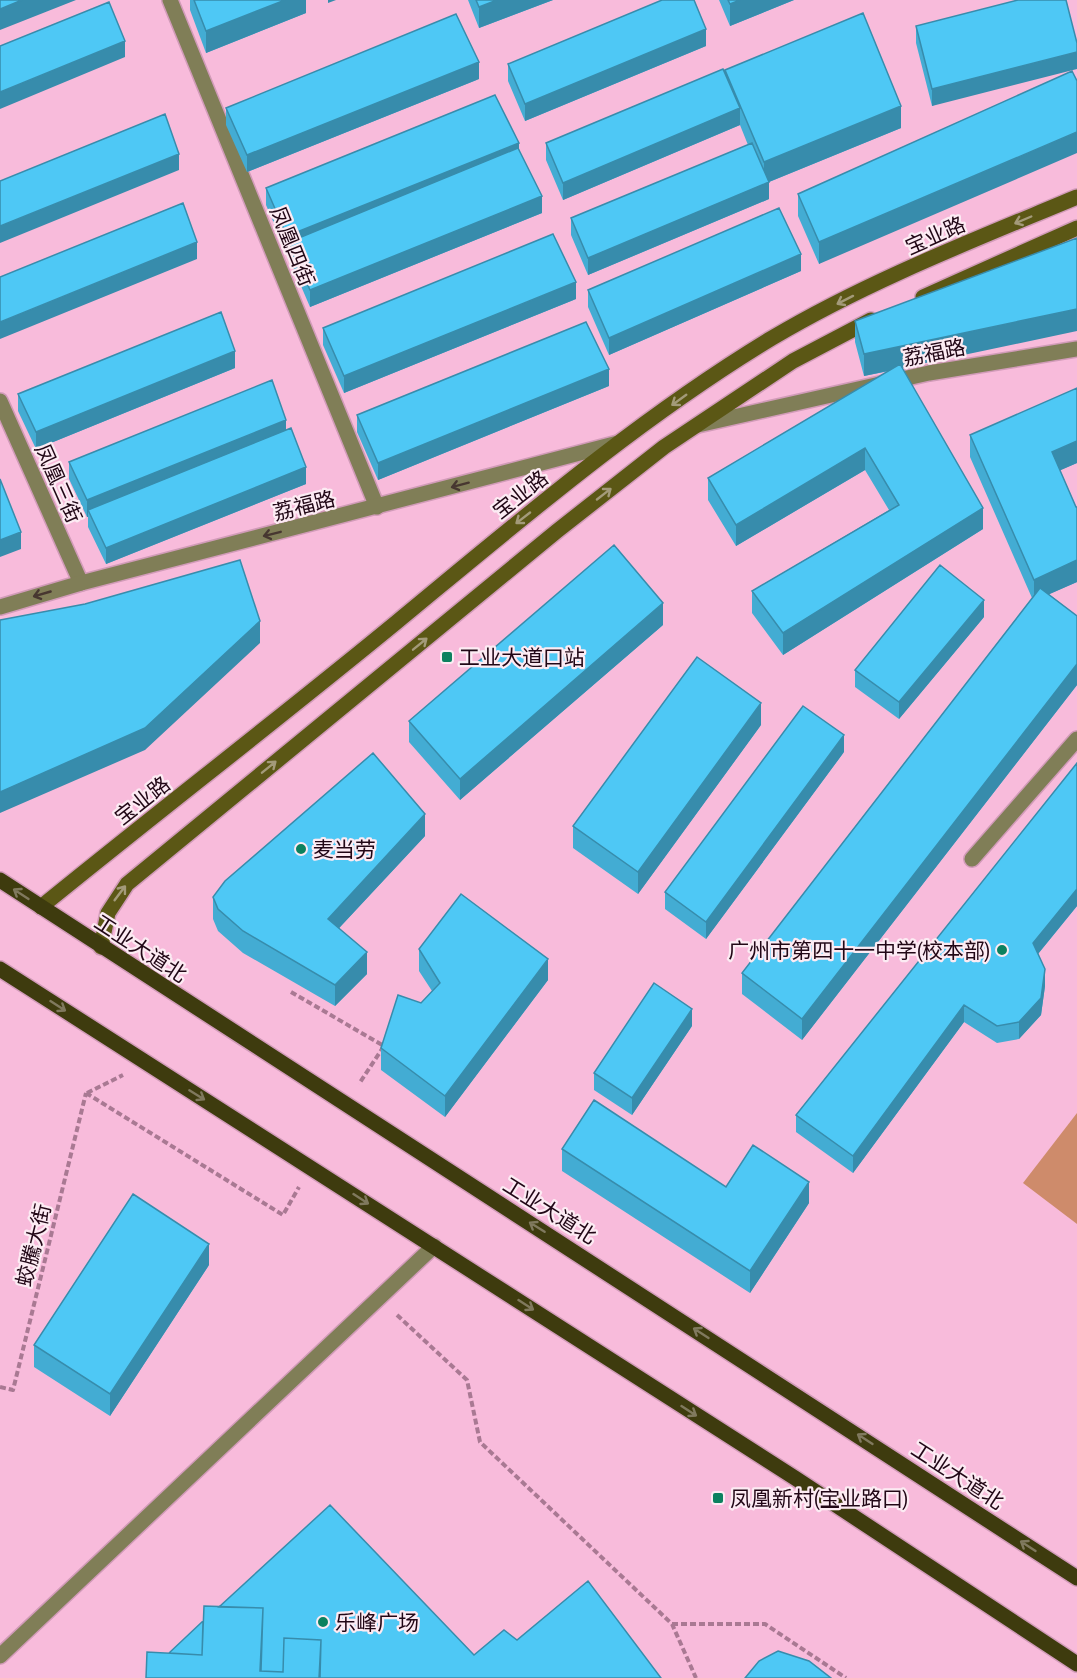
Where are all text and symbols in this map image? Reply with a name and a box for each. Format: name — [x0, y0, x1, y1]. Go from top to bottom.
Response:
street label: 凤凰四街 — [266, 203, 320, 289]
street label: 宝业路 — [901, 211, 969, 259]
one-way arrow — [1014, 215, 1032, 226]
one-way arrow — [837, 294, 855, 306]
street label: 荔福路 — [901, 334, 967, 370]
one-way arrow — [671, 394, 687, 406]
street label: 凤凰三街 — [31, 440, 87, 526]
street label: 宝业路 — [488, 465, 552, 523]
one-way arrow — [451, 480, 470, 492]
street label: 荔福路 — [271, 486, 337, 524]
one-way arrow — [596, 488, 612, 501]
one-way arrow — [515, 511, 531, 524]
one-way arrow — [262, 529, 281, 541]
one-way arrow — [33, 589, 52, 600]
one-way arrow — [412, 637, 428, 650]
place label: 工业大道口站 — [459, 645, 585, 669]
marker: 工业大道口站 — [440, 650, 454, 664]
one-way arrow — [261, 761, 277, 774]
street label: 宝业路 — [110, 771, 174, 829]
place label: 麦当劳 — [313, 837, 376, 861]
marker: 麦当劳 — [294, 842, 308, 856]
one-way arrow — [114, 885, 127, 901]
one-way arrow — [13, 888, 29, 900]
street label: 工业大道北 — [90, 909, 192, 987]
place label: 广州市第四十一中学(校本部) — [728, 938, 990, 962]
marker: 广州市第四十一中学(校本部) — [995, 943, 1009, 957]
one-way arrow — [49, 1001, 66, 1013]
one-way arrow — [188, 1089, 205, 1101]
street label: 工业大道北 — [499, 1172, 601, 1248]
one-way arrow — [353, 1193, 370, 1206]
street label: 蛟騰大街 — [11, 1201, 55, 1289]
one-way arrow — [530, 1221, 546, 1233]
one-way arrow — [517, 1299, 533, 1311]
one-way arrow — [693, 1327, 710, 1339]
one-way arrow — [681, 1404, 698, 1417]
one-way arrow — [856, 1433, 873, 1446]
street label: 工业大道北 — [907, 1436, 1009, 1514]
place label: 凤凰新村(宝业路口) — [730, 1486, 908, 1510]
marker: 凤凰新村(宝业路口) — [711, 1491, 725, 1505]
one-way arrow — [1020, 1539, 1037, 1551]
place label: 乐峰广场 — [335, 1610, 419, 1634]
marker: 乐峰广场 — [316, 1615, 330, 1629]

